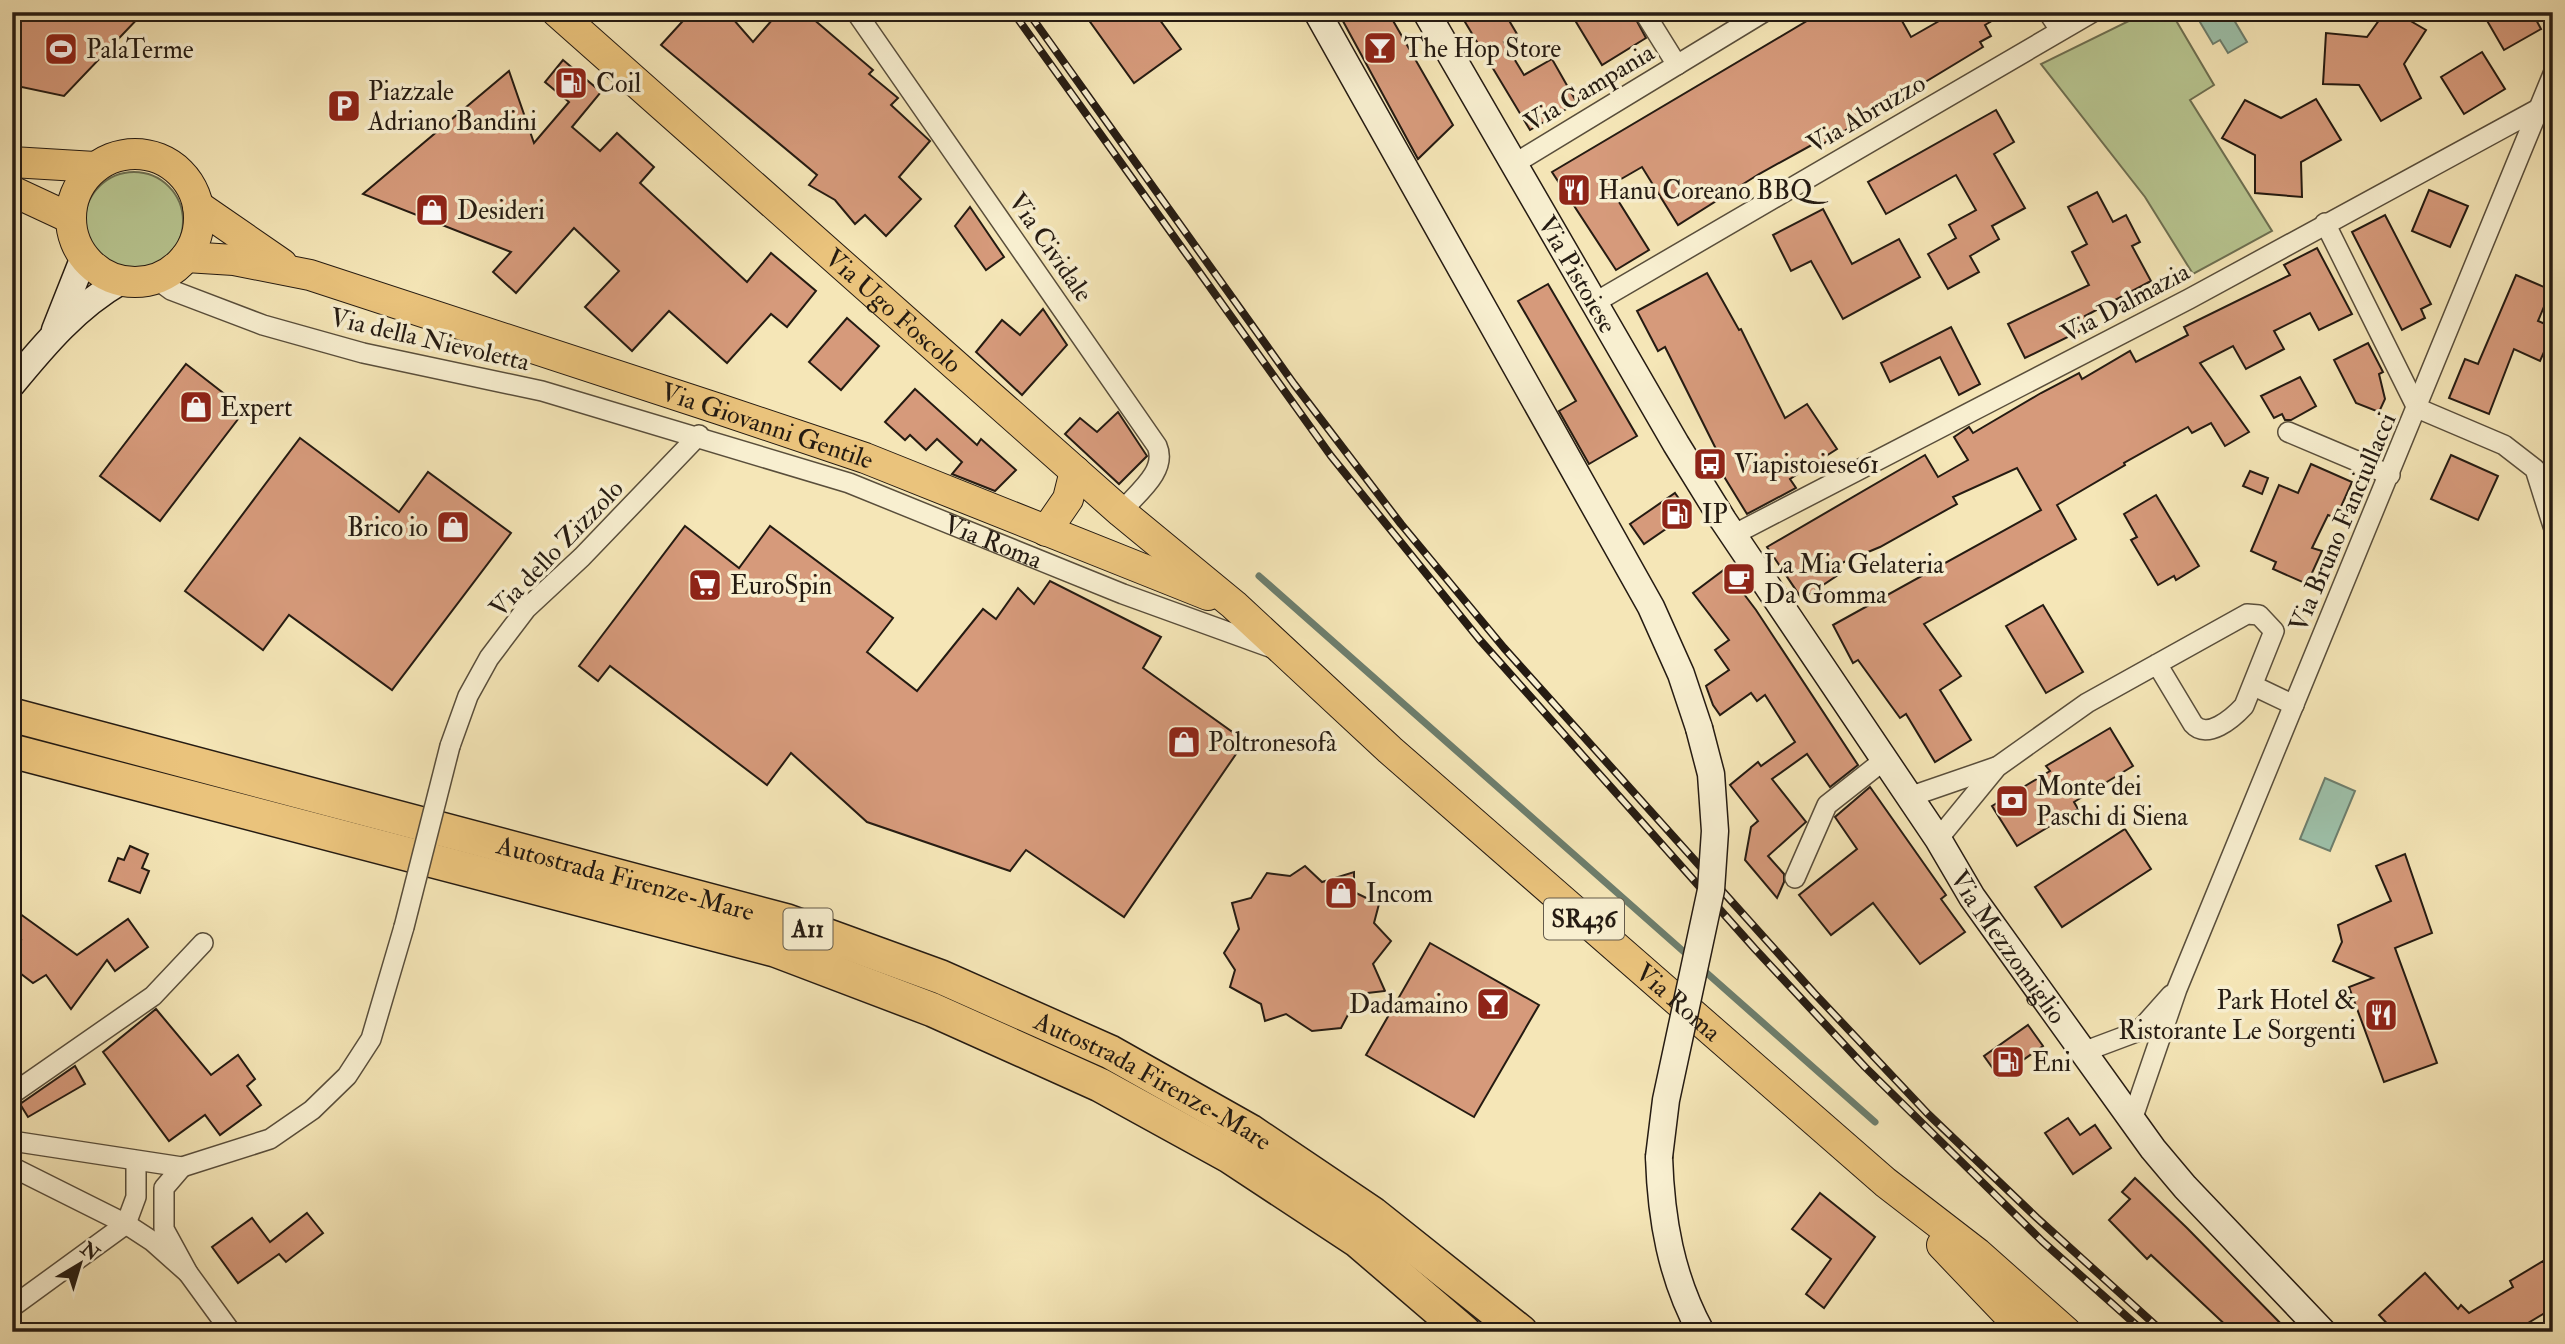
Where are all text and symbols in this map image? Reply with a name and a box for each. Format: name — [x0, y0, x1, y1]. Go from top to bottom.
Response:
bar icon: The Hop Store — [1361, 29, 1399, 67]
sports icon: PalaTerme — [42, 30, 80, 68]
place label: The Hop Store — [1404, 33, 1561, 66]
place label: PalaTerme — [86, 34, 194, 66]
street label: Via Campania — [1519, 36, 1661, 140]
fuel station icon: Coil — [552, 64, 590, 102]
street label: Via Abruzzo — [1802, 67, 1931, 161]
place label: Coil — [596, 68, 641, 100]
place label: Piazzale Adriano Bandini — [367, 76, 537, 138]
parking icon: Piazzale Adriano Bandini — [325, 87, 363, 125]
restaurant icon: Hanu Coreano BBQ — [1555, 171, 1593, 209]
place label: Hanu Coreano BBQ — [1598, 175, 1828, 207]
street label: Via Cividale — [1001, 187, 1099, 308]
shop icon: Desideri — [413, 191, 451, 229]
place label: Desideri — [457, 195, 545, 227]
street label: Via Pistoiese — [1530, 210, 1624, 339]
street label: Via Ugo Foscolo — [818, 242, 968, 380]
street label: Via Dalmazia — [2056, 256, 2195, 350]
street label: Via della Nievoletta — [327, 301, 533, 379]
street label: Via Giovanni Gentile — [657, 376, 878, 477]
shop icon: Expert — [177, 388, 215, 426]
place label: Expert — [220, 392, 292, 425]
street label: Via Bruno Fanciullacci — [2282, 408, 2404, 637]
bus stop icon: Viapistoiese61 — [1691, 445, 1729, 483]
place label: Viapistoiese61 — [1734, 449, 1879, 482]
street label: Via dello Zizzolo — [483, 473, 630, 624]
fuel station icon: IP — [1658, 495, 1696, 533]
place label: IP — [1702, 499, 1728, 531]
shop icon: Brico io — [434, 508, 472, 546]
street label: Via Roma — [939, 508, 1047, 577]
place label: Brico io — [347, 512, 428, 544]
place label: La Mia Gelateria Da Gomma — [1764, 549, 1944, 611]
cafe icon: La Mia Gelateria Da Gomma — [1720, 560, 1758, 598]
supermarket icon: EuroSpin — [686, 566, 724, 604]
place label: EuroSpin — [730, 570, 832, 603]
shop icon: Poltronesofà — [1165, 723, 1203, 761]
place label: Poltronesofà — [1208, 727, 1337, 759]
place label: Monte dei Paschi di Siena — [2036, 771, 2188, 833]
bank icon: Monte dei Paschi di Siena — [1993, 782, 2031, 820]
street label: Autostrada Firenze-Mare — [492, 829, 758, 929]
street label: Via Mezzomiglio — [1943, 865, 2073, 1030]
shop icon: Incom — [1322, 874, 1360, 912]
place label: Incom — [1366, 878, 1433, 910]
road number: SR436 — [1544, 898, 1624, 939]
road number: A11 — [784, 909, 832, 950]
street label: Via Roma — [1628, 957, 1727, 1049]
bar icon: Dadamaino — [1474, 985, 1512, 1023]
place label: Park Hotel & Ristorante Le Sorgenti — [2118, 985, 2356, 1047]
place label: Dadamaino — [1349, 989, 1468, 1021]
restaurant icon: Park Hotel & Ristorante Le Sorgenti — [2362, 996, 2400, 1034]
street label: Autostrada Firenze-Mare — [1028, 1005, 1278, 1158]
fuel station icon: Eni — [1989, 1043, 2027, 1081]
place label: Eni — [2032, 1047, 2071, 1079]
north arrow — [46, 1228, 116, 1298]
text: N — [75, 1236, 105, 1267]

